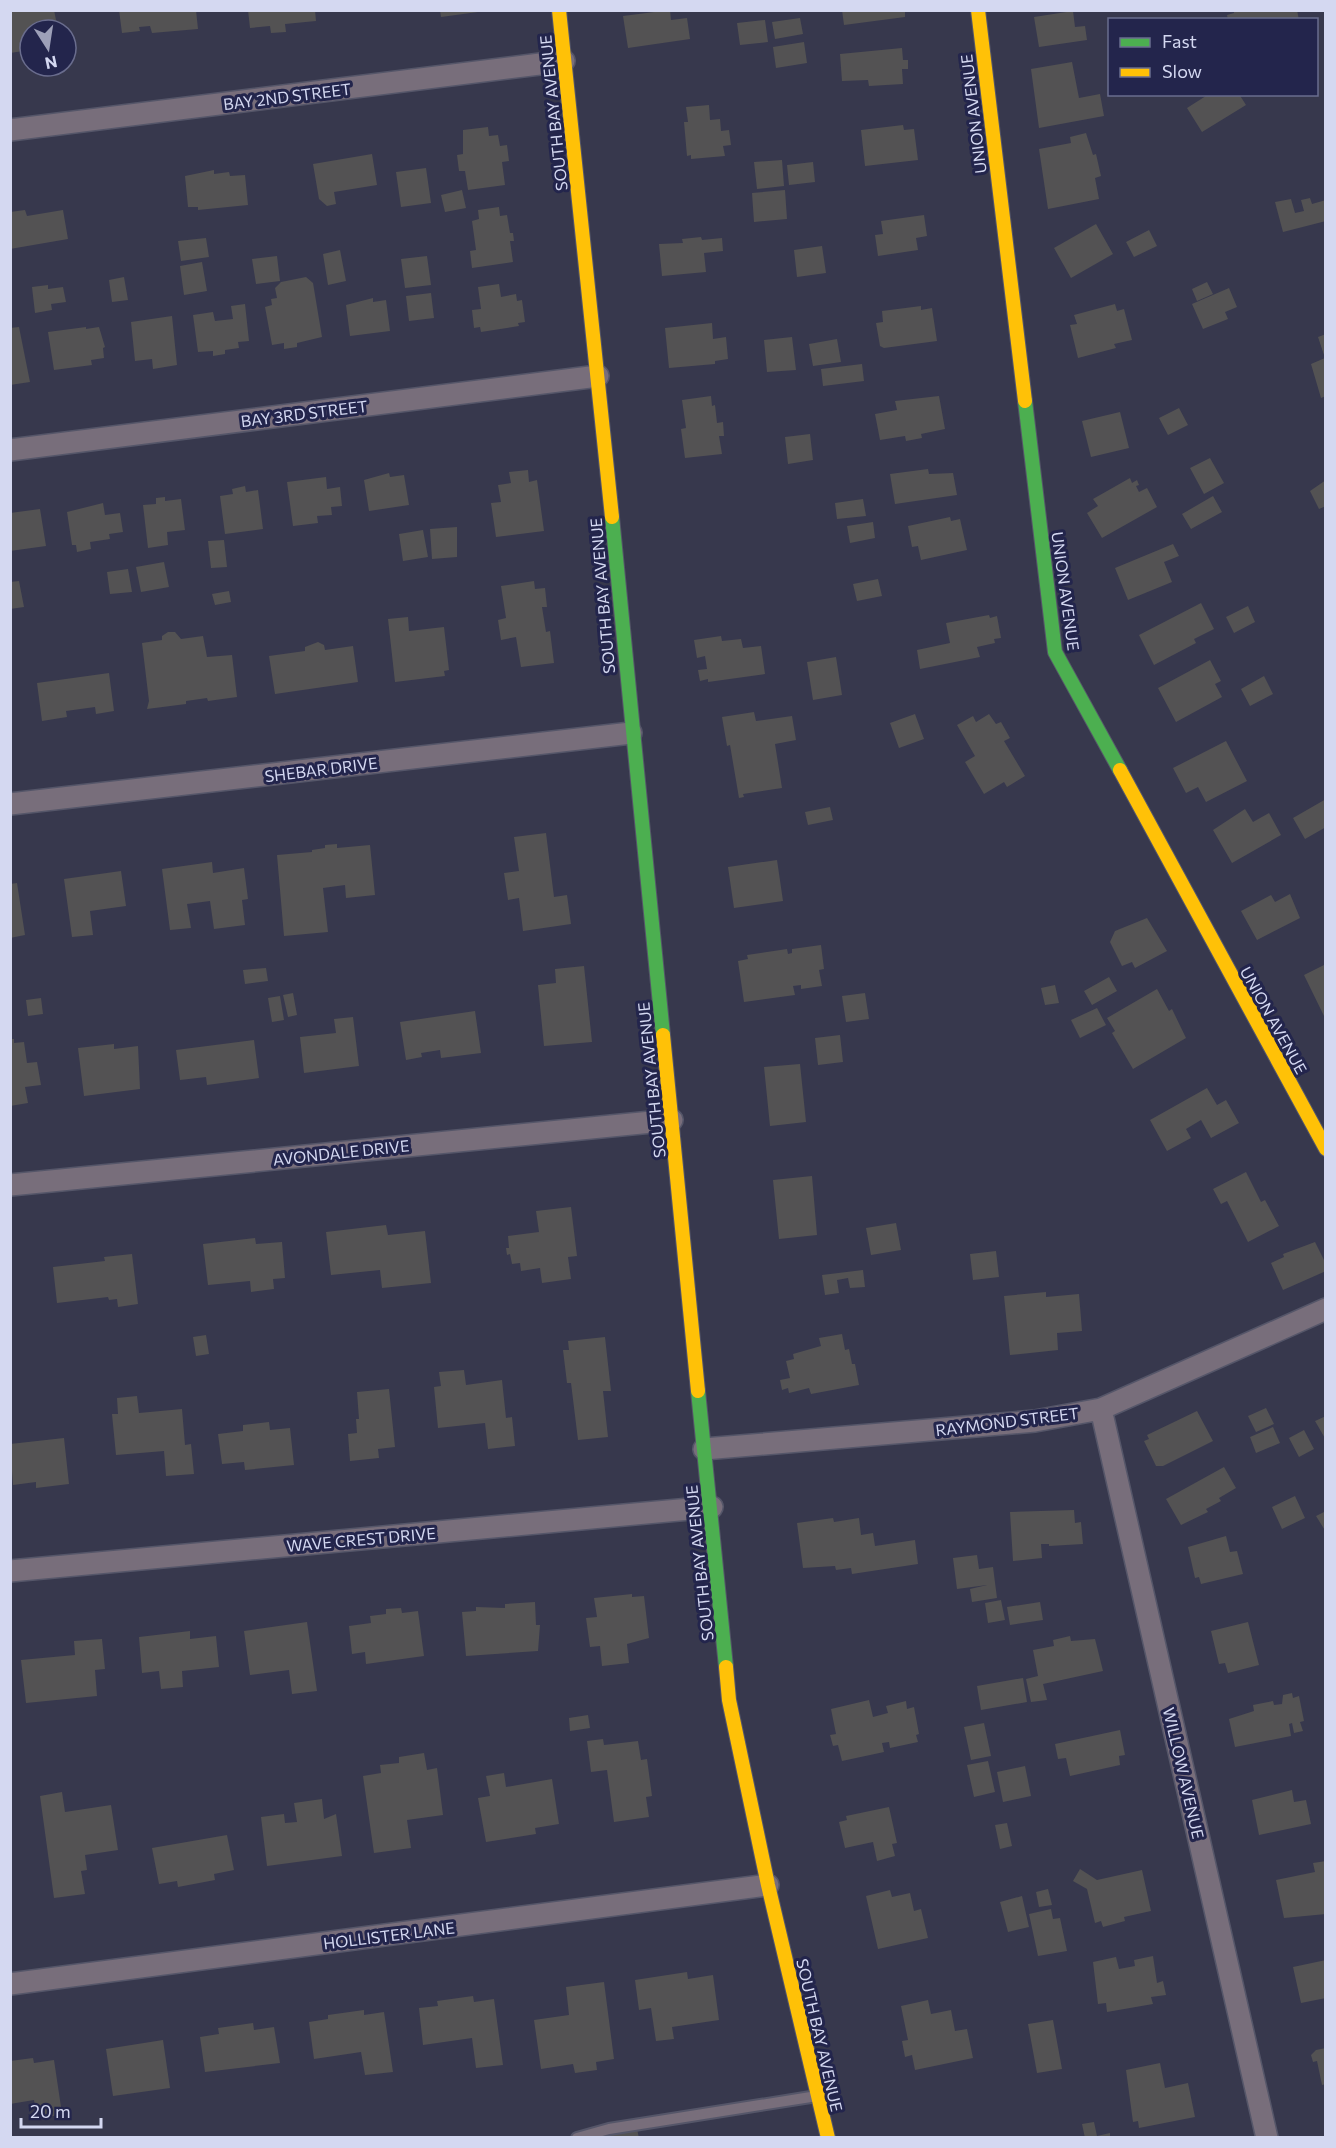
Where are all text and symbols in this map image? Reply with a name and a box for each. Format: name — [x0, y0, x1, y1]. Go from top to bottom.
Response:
north arrow — [18, 18, 78, 78]
legend — [1108, 18, 1318, 96]
text: Fast — [1162, 30, 1197, 52]
street label: SOUTH BAY AVENUE — [535, 34, 571, 192]
text: N — [43, 53, 59, 74]
street label: UNION AVENUE — [956, 53, 990, 175]
text: Slow — [1162, 60, 1202, 82]
street label: BAY 2ND STREET — [222, 79, 352, 113]
street label: BAY 3RD STREET — [240, 396, 368, 430]
street label: SOUTH BAY AVENUE — [586, 517, 618, 675]
street label: UNION AVENUE — [1048, 530, 1084, 652]
street label: SHEBAR DRIVE — [264, 753, 378, 785]
street label: UNION AVENUE — [1237, 963, 1311, 1077]
street label: SOUTH BAY AVENUE — [633, 1001, 669, 1159]
street label: AVONDALE DRIVE — [272, 1135, 410, 1169]
street label: RAYMOND STREET — [934, 1403, 1080, 1439]
street label: SOUTH BAY AVENUE — [681, 1484, 717, 1642]
street label: WAVE CREST DRIVE — [286, 1523, 436, 1555]
street label: WILLOW AVENUE — [1160, 1705, 1208, 1841]
street label: HOLLISTER LANE — [322, 1918, 456, 1952]
street label: SOUTH BAY AVENUE — [793, 1957, 847, 2113]
scale bar — [21, 2091, 100, 2129]
text: 20 m — [30, 2100, 71, 2122]

